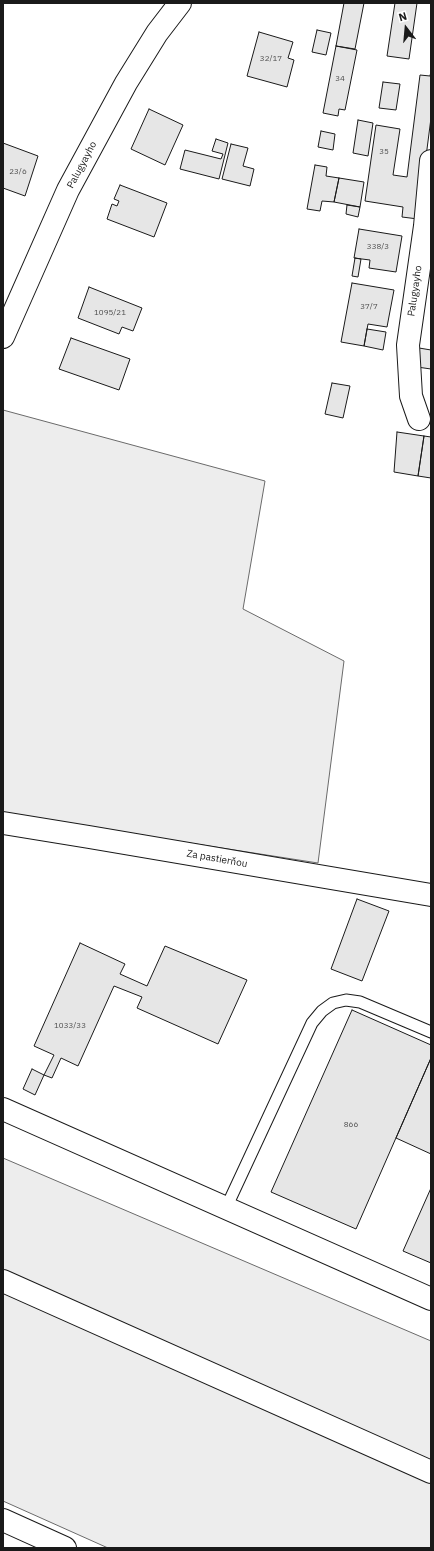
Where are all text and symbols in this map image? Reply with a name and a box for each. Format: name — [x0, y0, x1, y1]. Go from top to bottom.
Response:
north arrow — [386, 8, 426, 48]
text: N — [397, 9, 408, 24]
house number: 32/17 — [260, 54, 282, 64]
house number: 34 — [335, 74, 345, 84]
street label: Palugyayho — [65, 139, 99, 191]
house number: 35 — [379, 147, 389, 157]
house number: 23/6 — [9, 167, 27, 177]
house number: 338/3 — [367, 242, 389, 252]
street label: Palugyayho — [405, 265, 425, 317]
house number: 37/7 — [360, 302, 378, 312]
house number: 1095/21 — [94, 308, 126, 318]
street label: Za pastierňou — [186, 848, 248, 870]
house number: 1033/33 — [54, 1021, 86, 1031]
house number: 866 — [344, 1120, 358, 1130]

